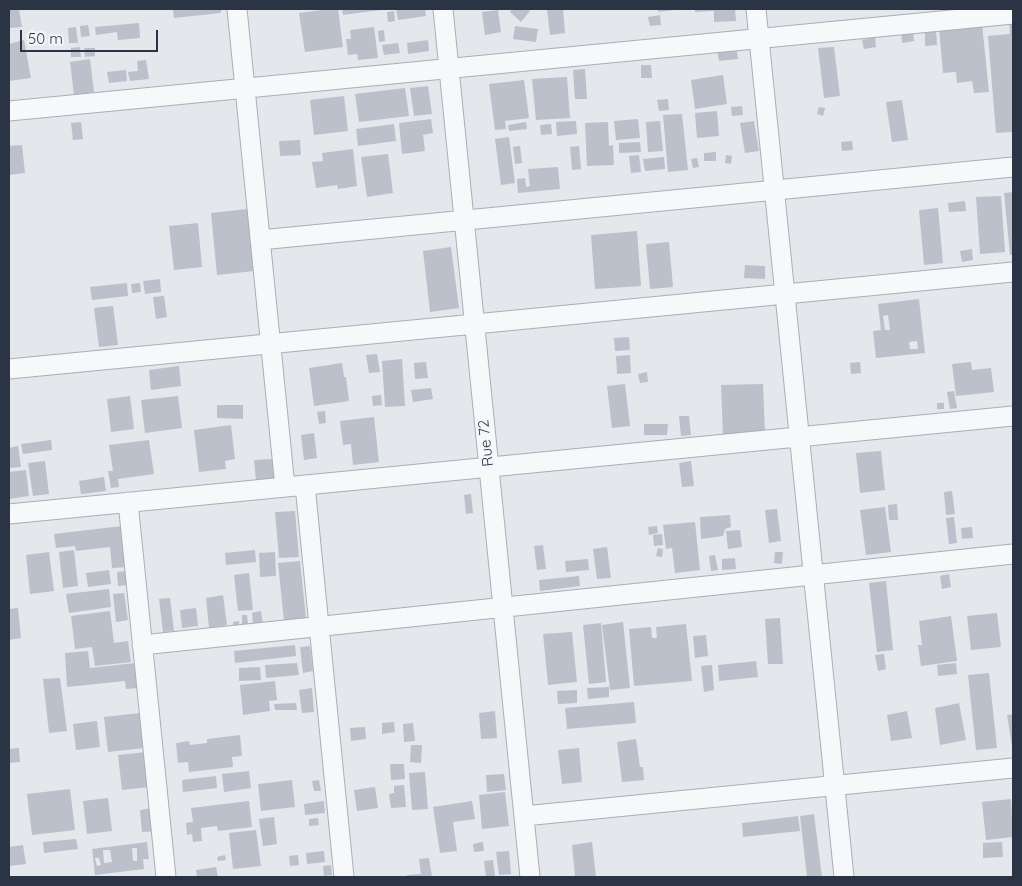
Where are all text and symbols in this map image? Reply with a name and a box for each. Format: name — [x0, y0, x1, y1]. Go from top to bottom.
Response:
scale bar — [22, 20, 160, 52]
text: 50 m — [28, 29, 63, 48]
street label: Rue 72 — [475, 419, 497, 467]

